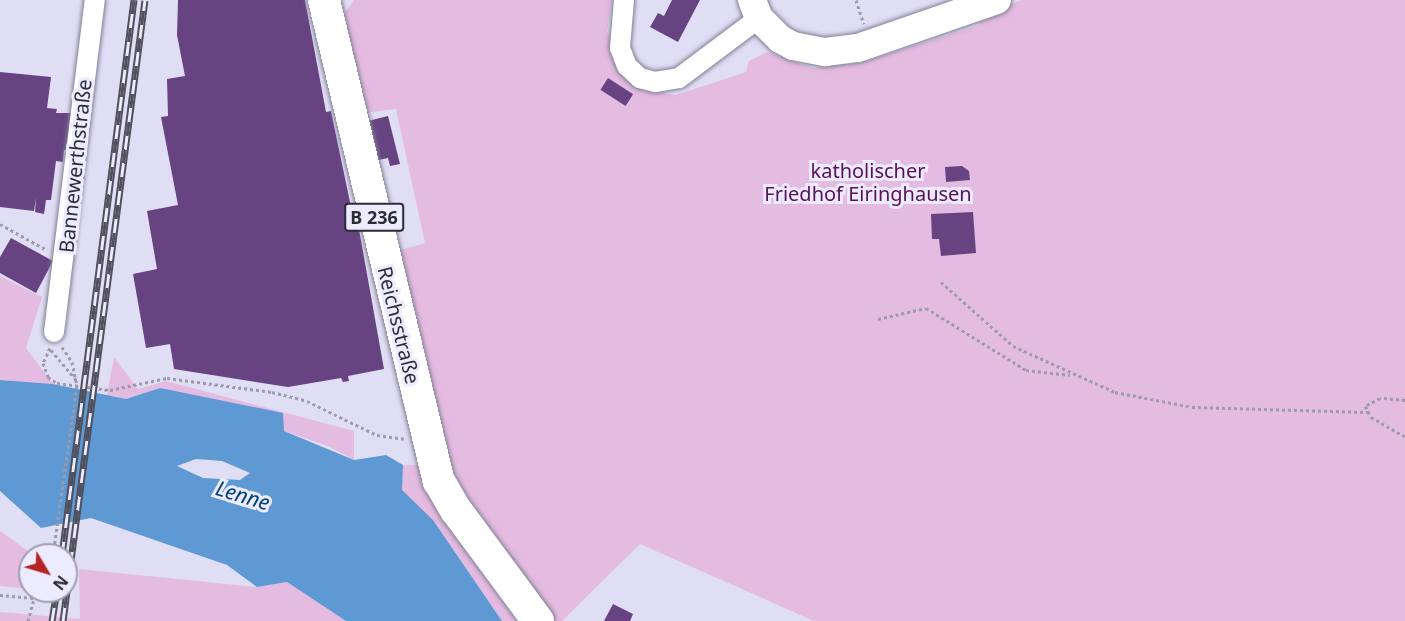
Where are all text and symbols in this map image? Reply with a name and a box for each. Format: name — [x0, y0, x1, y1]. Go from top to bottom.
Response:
street label: Bannewerthstraße — [54, 78, 96, 254]
park label: katholischer Friedhof Eiringhausen — [764, 158, 972, 205]
road number: B 236 — [344, 202, 404, 232]
street label: Reichsstraße — [373, 264, 425, 386]
water label: Lenne — [213, 475, 273, 515]
north arrow — [18, 543, 78, 603]
text: N — [48, 571, 73, 595]

